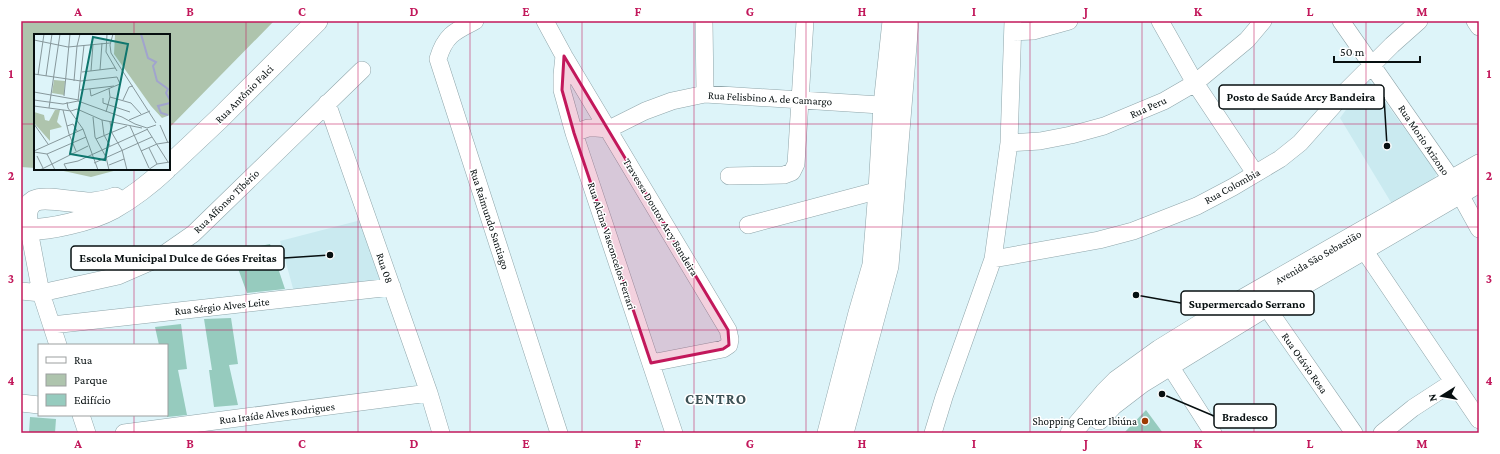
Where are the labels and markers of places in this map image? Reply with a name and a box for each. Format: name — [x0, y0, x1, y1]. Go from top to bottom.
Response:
callout: Posto de Saúde Arcy Bandeira — [1219, 85, 1384, 109]
callout: Escola Municipal Dulce de Góes Freitas — [71, 246, 284, 270]
callout: Supermercado Serrano — [1181, 291, 1314, 315]
callout: Bradesco — [1214, 404, 1276, 428]
place label: Shopping Center Ibiúna — [1033, 415, 1137, 428]
marker: Shopping Center Ibiúna — [1140, 416, 1150, 426]

